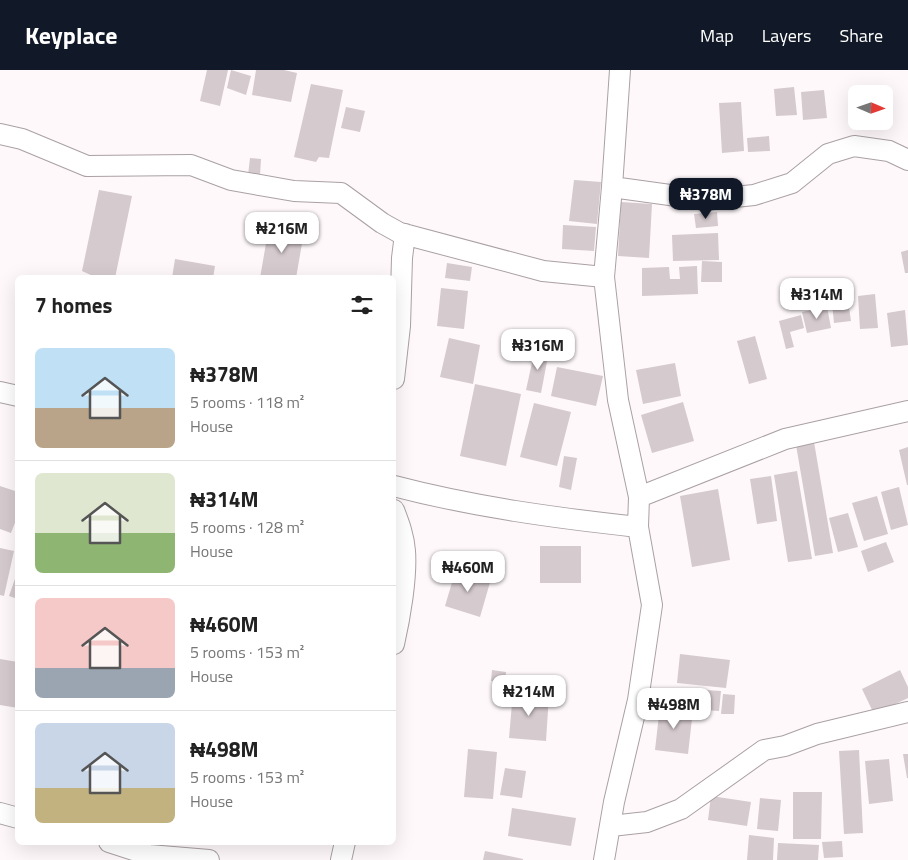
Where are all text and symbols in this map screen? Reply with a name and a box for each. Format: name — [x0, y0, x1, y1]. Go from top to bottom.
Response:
text: Keyplace — [25, 17, 118, 53]
text: Map — [700, 22, 734, 49]
text: Layers — [762, 22, 811, 49]
text: Share — [839, 22, 883, 49]
north arrow — [848, 85, 892, 130]
map controls — [848, 85, 893, 130]
pin: ₦378M — [671, 178, 741, 220]
text: ₦378M — [680, 182, 732, 206]
pin: ₦216M — [247, 212, 317, 254]
text: ₦216M — [256, 216, 308, 240]
pin: ₦314M — [782, 278, 852, 320]
text: ₦314M — [791, 282, 843, 306]
text: 7 homes — [35, 289, 112, 321]
icon: filters — [348, 291, 376, 319]
pin: ₦316M — [503, 328, 573, 371]
text: ₦316M — [512, 333, 564, 357]
text: ₦378M — [190, 358, 258, 390]
icon: home — [75, 368, 135, 428]
text: 5 rooms · 118 m² — [190, 390, 304, 414]
text: House — [190, 414, 233, 438]
text: ₦314M — [190, 483, 258, 515]
icon: home — [75, 493, 135, 553]
text: 5 rooms · 128 m² — [190, 515, 304, 539]
text: House — [190, 539, 233, 563]
pin: ₦460M — [433, 550, 503, 593]
text: ₦460M — [442, 555, 494, 579]
text: ₦460M — [190, 608, 258, 640]
icon: home — [75, 618, 135, 678]
text: 5 rooms · 153 m² — [190, 640, 304, 664]
text: House — [190, 664, 233, 688]
pin: ₦214M — [494, 674, 564, 717]
text: ₦214M — [503, 679, 555, 703]
pin: ₦498M — [639, 688, 709, 730]
text: ₦498M — [648, 692, 700, 716]
text: ₦498M — [190, 733, 258, 765]
icon: home — [75, 743, 135, 803]
text: 5 rooms · 153 m² — [190, 765, 304, 789]
text: House — [190, 789, 233, 813]

